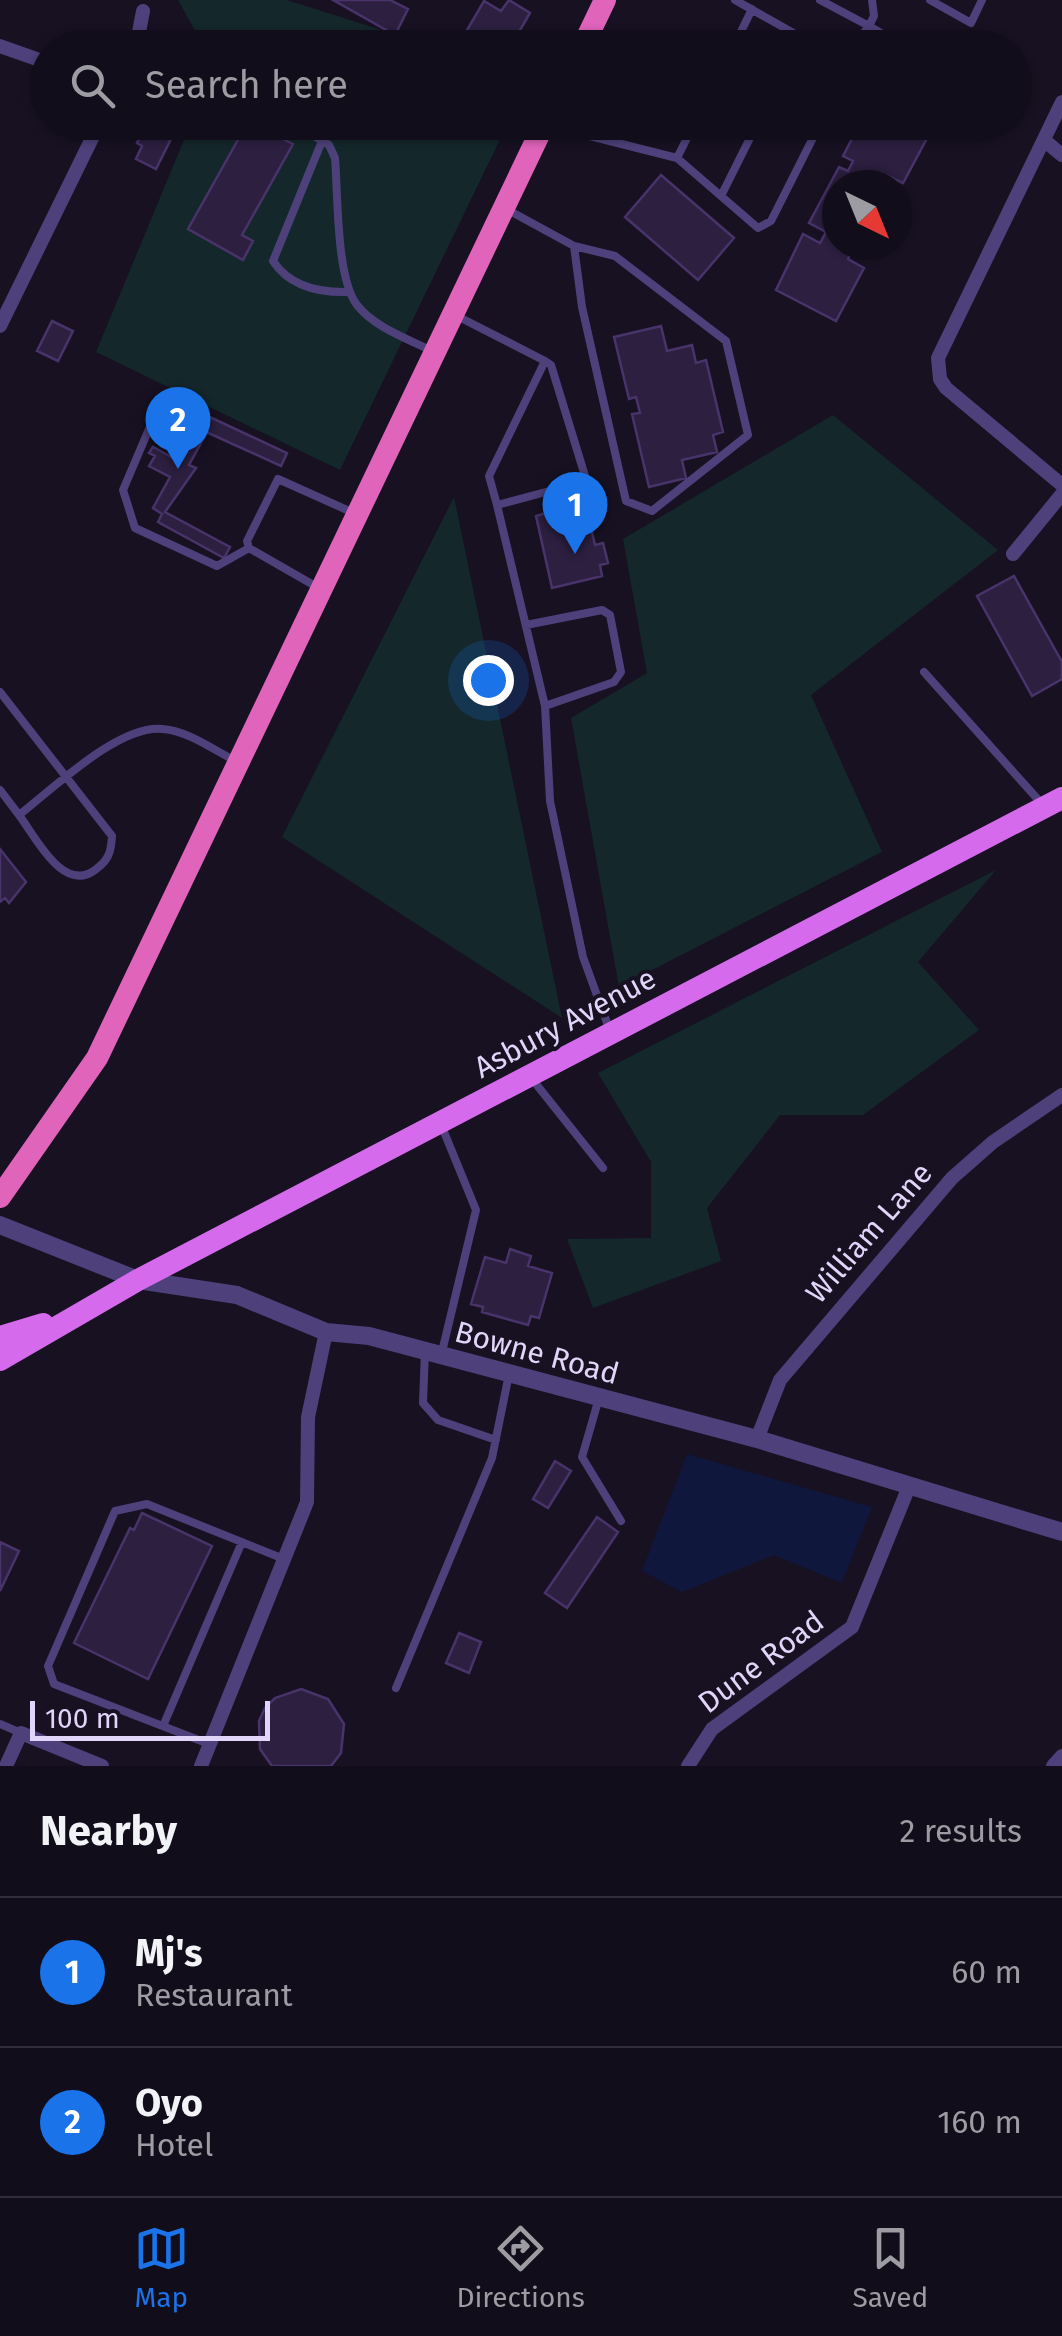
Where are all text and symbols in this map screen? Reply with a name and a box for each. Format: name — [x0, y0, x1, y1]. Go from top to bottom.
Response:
search box — [30, 30, 1032, 140]
icon: search — [65, 58, 120, 113]
text: Search here — [145, 62, 348, 108]
north arrow — [822, 170, 912, 260]
pin: 2 — [146, 386, 210, 469]
pin: 1 — [542, 472, 608, 554]
your location — [463, 655, 514, 706]
street label: Asbury Avenue — [468, 960, 662, 1086]
street label: William Lane — [798, 1155, 940, 1311]
street label: Bowne Road — [451, 1314, 623, 1392]
street label: Dune Road — [691, 1603, 831, 1721]
scale bar — [30, 1696, 270, 1740]
text: 100 m — [45, 1702, 120, 1735]
text: Nearby — [40, 1806, 177, 1856]
text: 2 results — [899, 1812, 1022, 1850]
text: Mj's — [135, 1930, 203, 1976]
text: 1 — [65, 1953, 80, 1991]
text: 60 m — [951, 1953, 1022, 1991]
text: Restaurant — [135, 1976, 293, 2014]
text: Oyo — [135, 2080, 203, 2126]
text: 2 — [64, 2103, 81, 2141]
text: 160 m — [937, 2103, 1022, 2141]
text: Hotel — [135, 2126, 213, 2164]
tab: Map — [134, 2221, 189, 2314]
tab: Directions — [456, 2221, 585, 2314]
tab: Saved — [852, 2221, 928, 2314]

